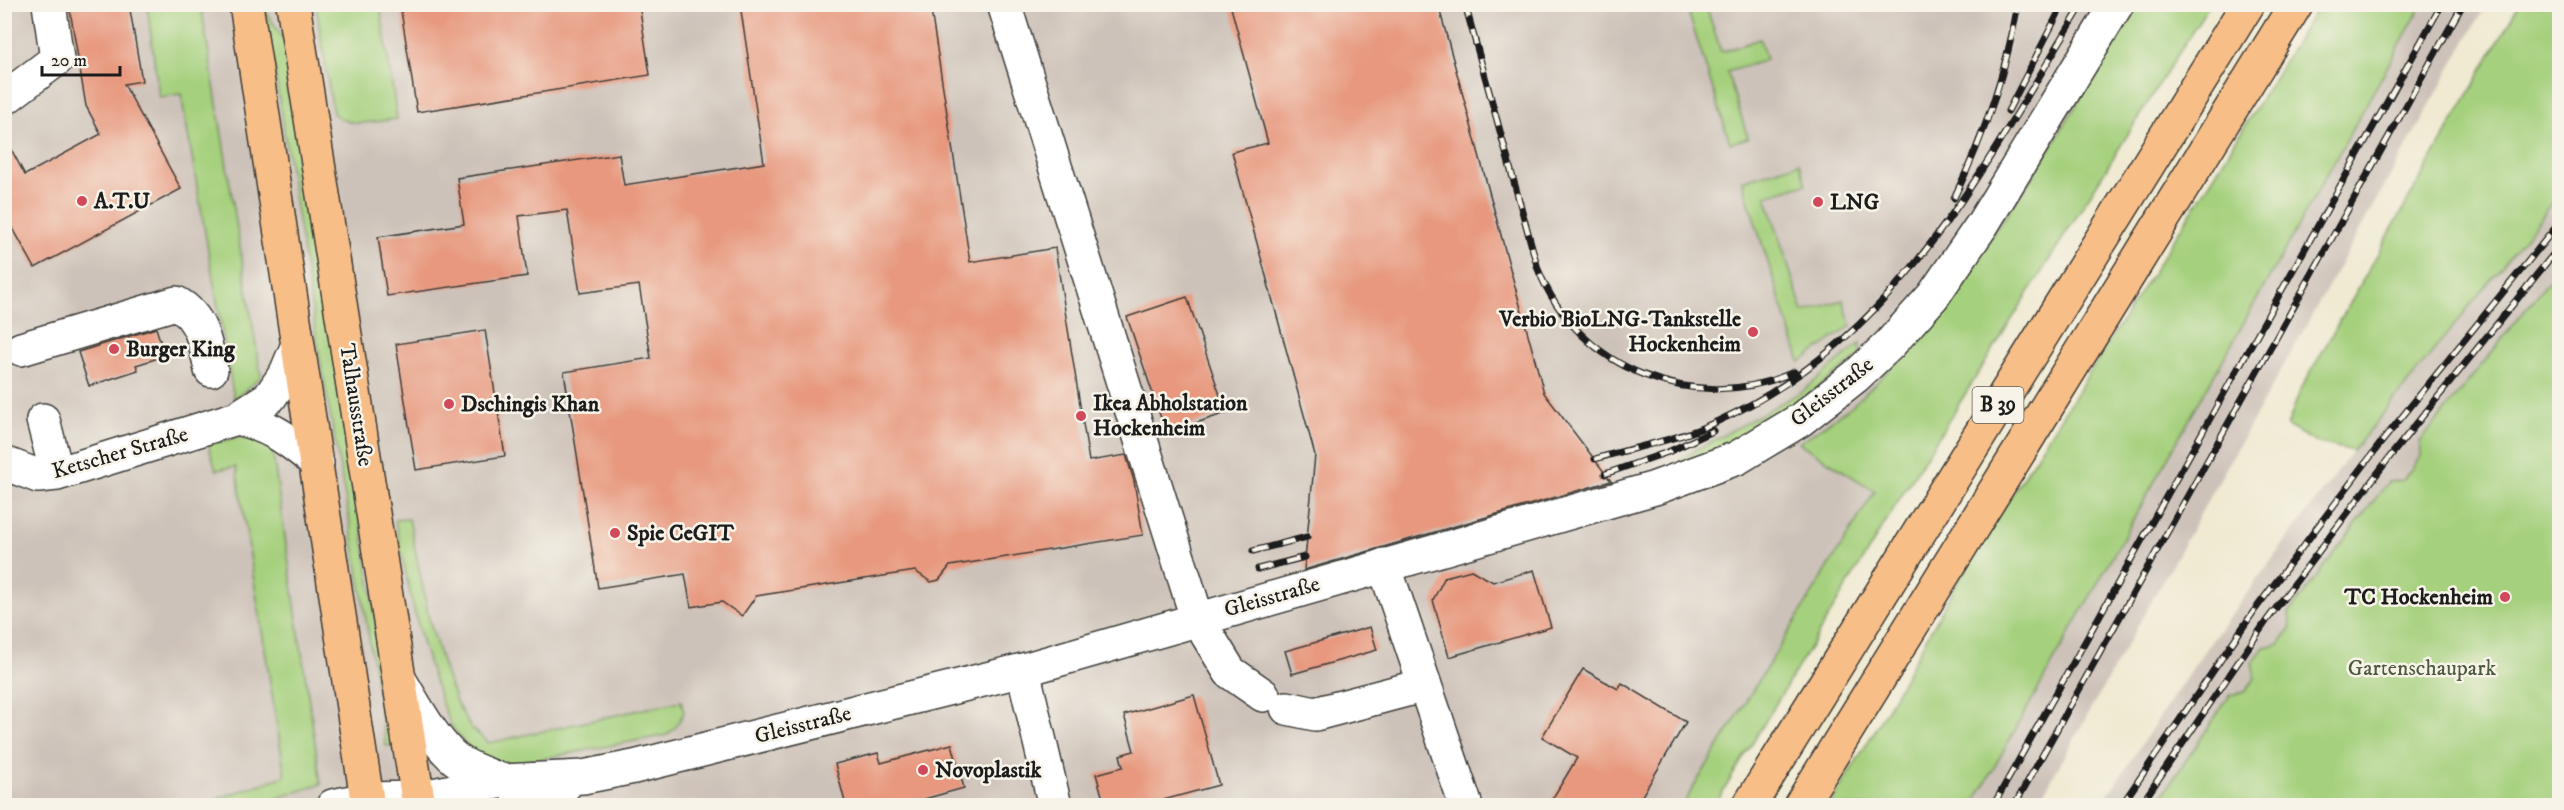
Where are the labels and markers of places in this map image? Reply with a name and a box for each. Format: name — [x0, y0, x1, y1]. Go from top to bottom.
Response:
place label: A.T.U — [93, 188, 150, 215]
place label: LNG — [1830, 189, 1880, 216]
marker: A.T.U — [75, 194, 89, 208]
marker: LNG — [1811, 195, 1825, 209]
place label: Verbio BioLNG-Tankstelle Hockenheim — [1498, 306, 1741, 358]
marker: Verbio BioLNG-Tankstelle Hockenheim — [1746, 325, 1760, 339]
place label: Burger King — [126, 336, 236, 363]
marker: Burger King — [107, 342, 121, 356]
place label: Ikea Abholstation Hockenheim — [1093, 390, 1248, 442]
place label: Dschingis Khan — [461, 391, 600, 418]
marker: Dschingis Khan — [442, 397, 456, 411]
marker: Ikea Abholstation Hockenheim — [1074, 409, 1088, 423]
place label: Spie CeGIT — [627, 520, 734, 547]
marker: Spie CeGIT — [608, 526, 622, 540]
place label: TC Hockenheim — [2344, 584, 2493, 611]
marker: TC Hockenheim — [2498, 590, 2512, 604]
place label: Novoplastik — [935, 757, 1043, 784]
marker: Novoplastik — [916, 763, 930, 777]

